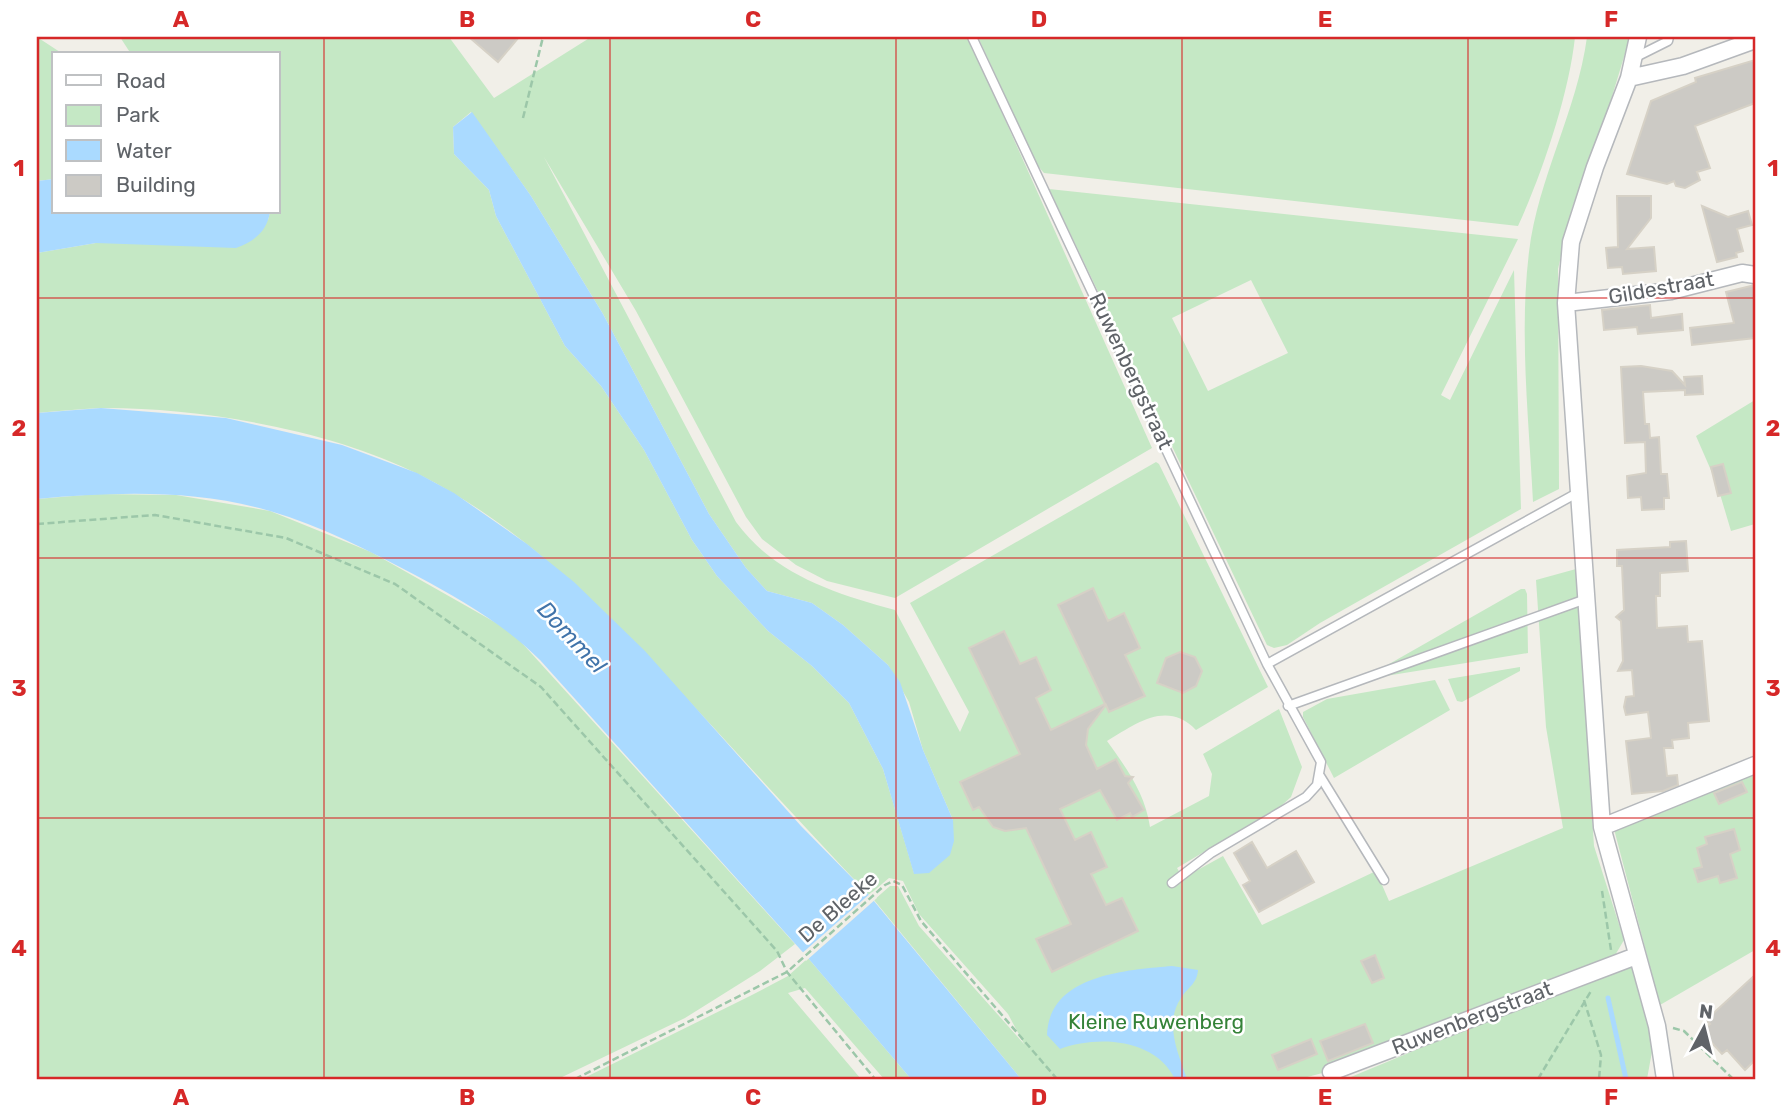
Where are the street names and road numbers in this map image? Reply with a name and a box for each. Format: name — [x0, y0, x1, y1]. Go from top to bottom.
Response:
street label: Gildestraat — [1606, 266, 1716, 309]
street label: Ruwenbergstraat — [1084, 288, 1179, 453]
street label: De Bleeke — [793, 866, 882, 948]
street label: Ruwenbergstraat — [1388, 975, 1556, 1060]

